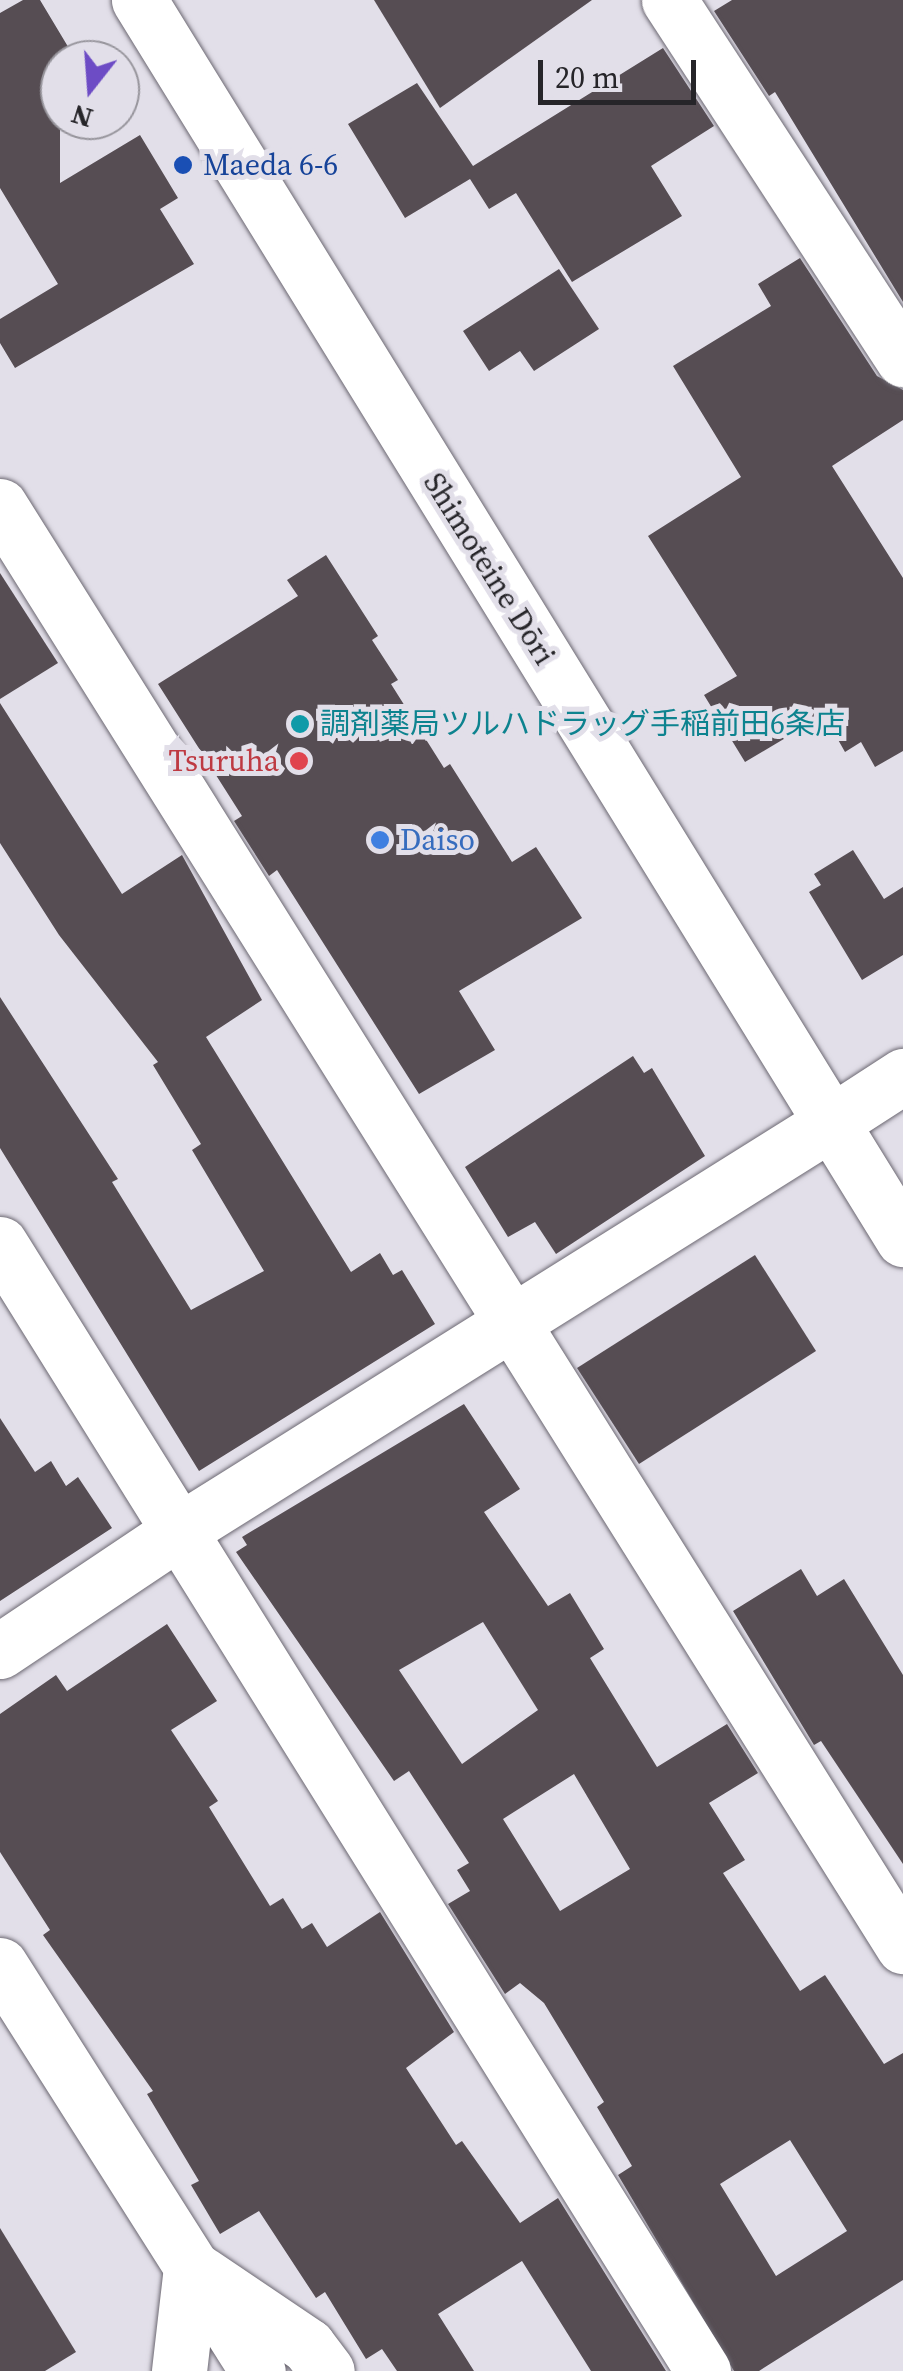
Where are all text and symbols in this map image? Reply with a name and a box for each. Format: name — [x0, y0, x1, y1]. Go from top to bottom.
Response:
north arrow — [40, 40, 140, 140]
scale bar — [543, 40, 700, 102]
text: 20 m — [555, 57, 619, 98]
text: N — [67, 96, 97, 138]
place label: Maeda 6-6 — [203, 147, 338, 183]
marker: Maeda 6-6 — [172, 154, 194, 176]
street label: Shimoteine Dōri — [416, 467, 562, 671]
place label: 調剤薬局ツルハドラッグ手稲前田6条店 — [320, 706, 845, 742]
marker: 調剤薬局ツルハドラッグ手稲前田6条店 — [289, 713, 311, 735]
place label: Tsuruha — [168, 743, 279, 779]
marker: Tsuruha — [288, 750, 310, 772]
place label: Daiso — [400, 822, 475, 858]
marker: Daiso — [369, 829, 391, 851]

